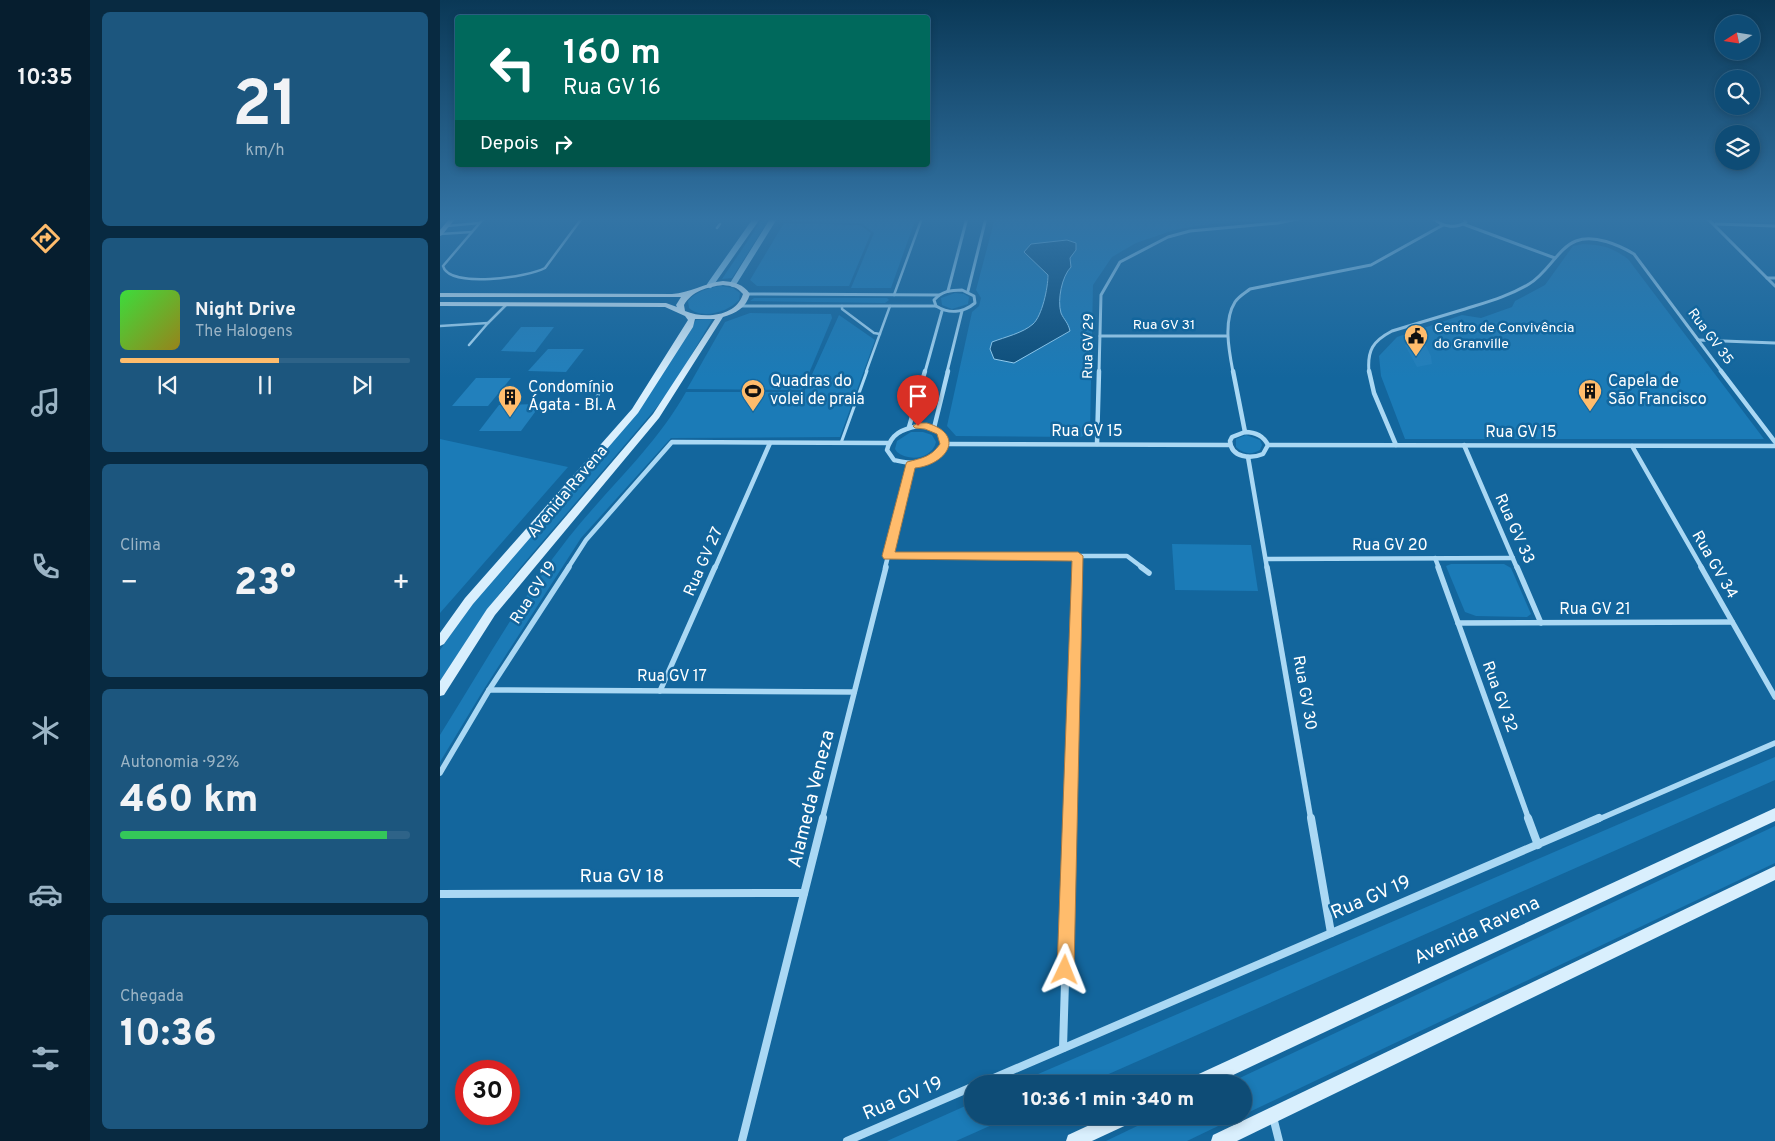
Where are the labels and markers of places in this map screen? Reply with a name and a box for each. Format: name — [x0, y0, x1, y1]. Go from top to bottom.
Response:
place label: Centro de Convivência do Granville — [1434, 320, 1574, 353]
public building icon: Centro de Convivência do Granville — [1403, 323, 1429, 357]
place label: Quadras do volei de praia — [770, 372, 865, 410]
place label: Capela de São Francisco — [1608, 372, 1707, 410]
pin — [897, 375, 939, 426]
place label: Condomínio Ágata - Bl. A — [528, 378, 617, 416]
sports icon: Quadras do volei de praia — [740, 378, 766, 412]
building icon: Capela de São Francisco — [1577, 378, 1603, 412]
building icon: Condomínio Ágata - Bl. A — [497, 384, 523, 418]

